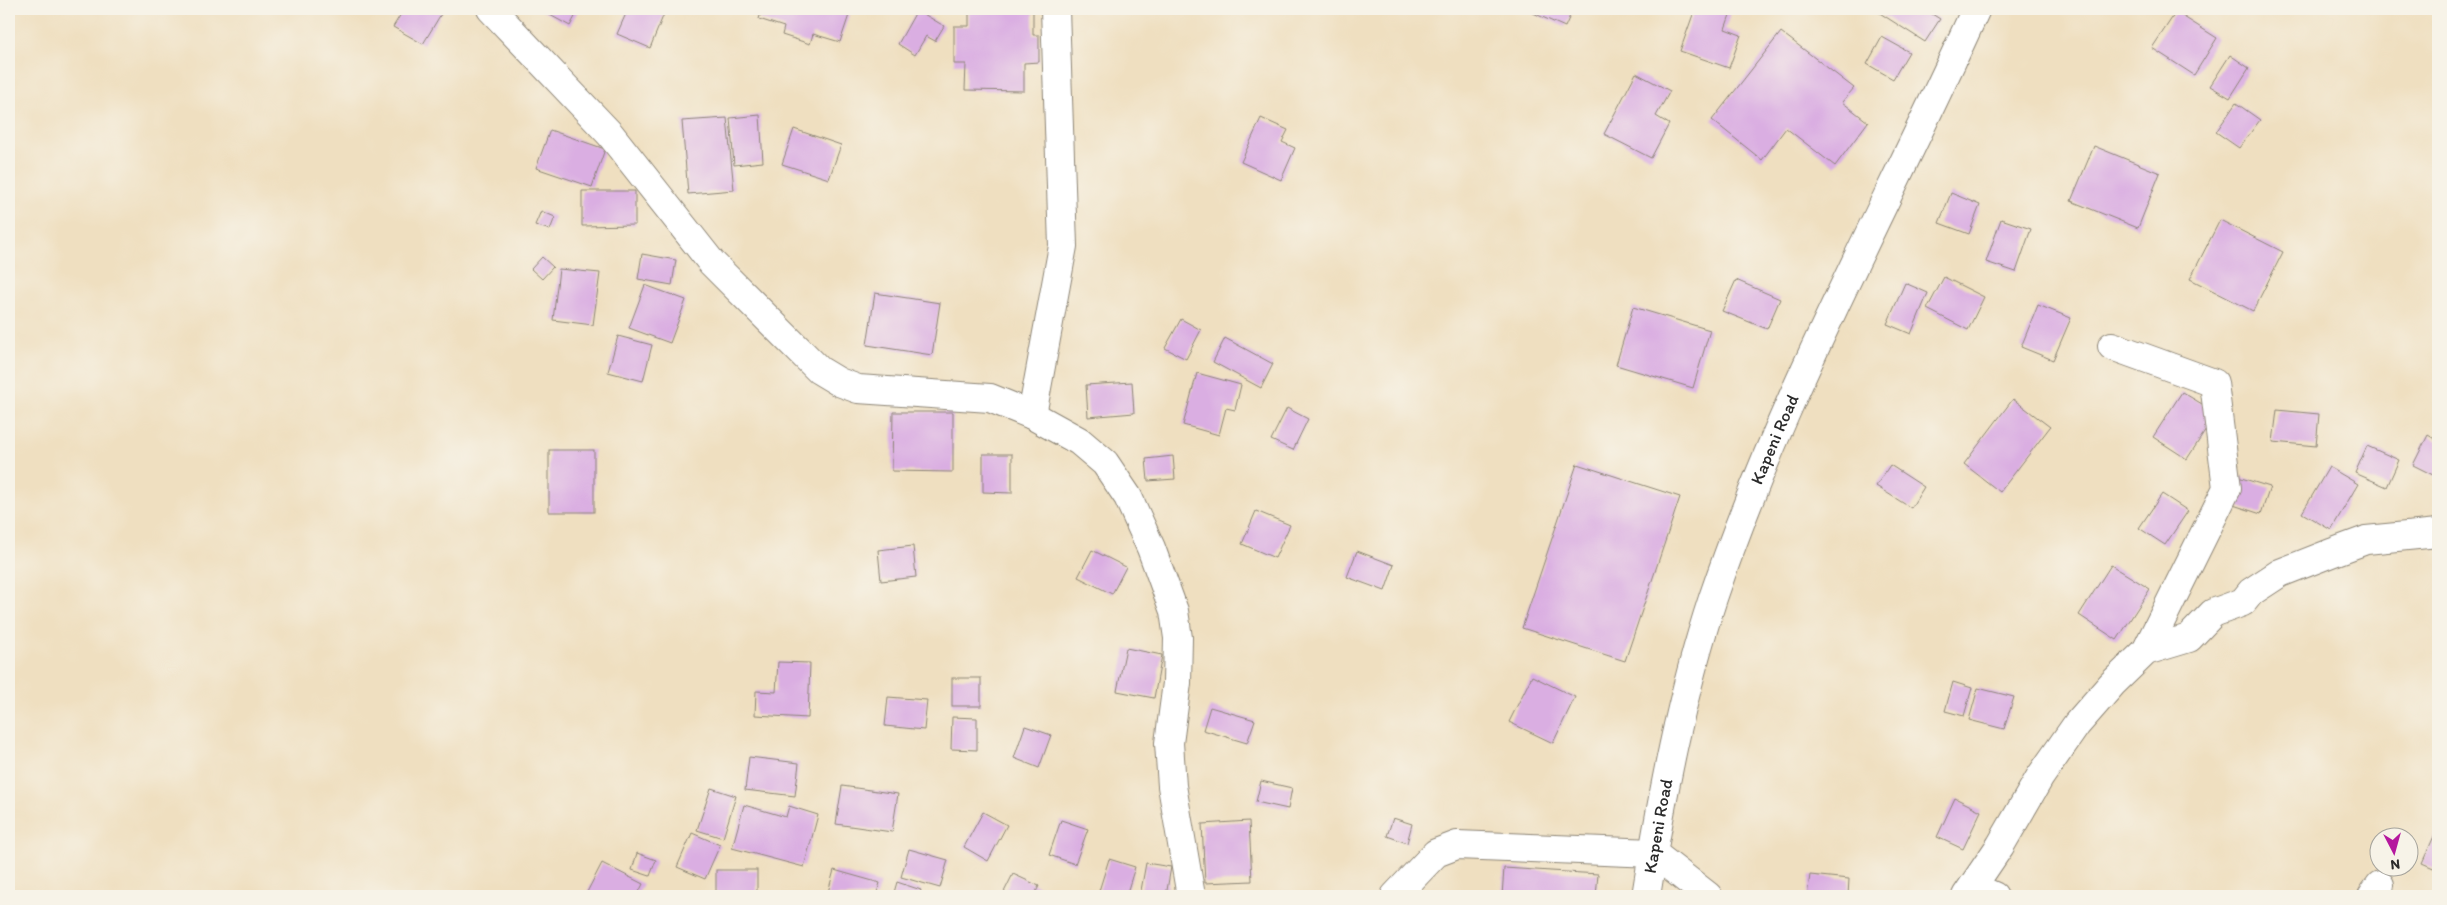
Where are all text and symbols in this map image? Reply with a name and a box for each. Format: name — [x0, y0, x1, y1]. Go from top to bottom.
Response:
street label: Kapeni Road — [1746, 391, 1804, 488]
street label: Kapeni Road — [1639, 777, 1678, 875]
north arrow — [2370, 828, 2420, 878]
text: N — [2390, 855, 2401, 873]

